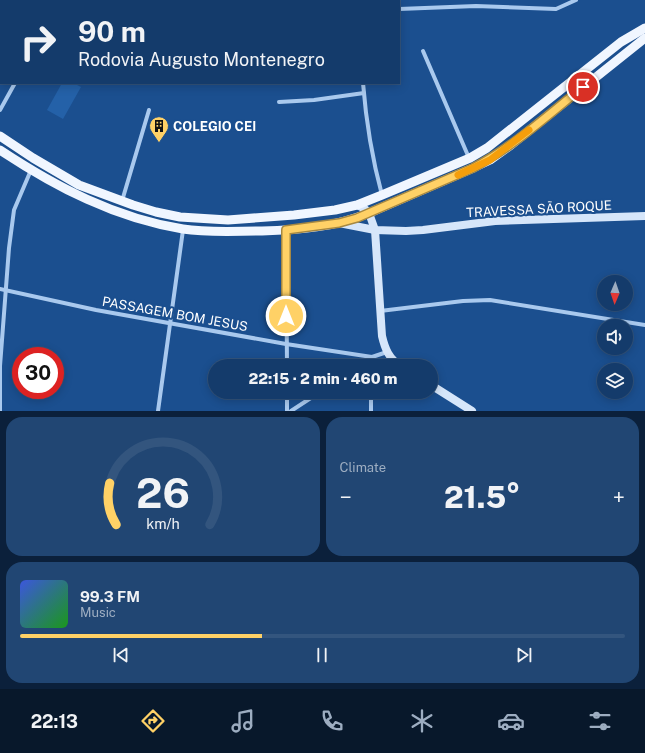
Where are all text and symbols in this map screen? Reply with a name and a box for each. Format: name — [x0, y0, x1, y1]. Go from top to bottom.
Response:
text: 90 m — [78, 15, 146, 48]
icon: right — [12, 16, 64, 68]
text: Rodovia Augusto Montenegro — [78, 49, 325, 70]
pin — [566, 70, 600, 104]
icon: arrive — [572, 76, 594, 98]
building icon: COLEGIO CEI — [148, 115, 170, 143]
place label: COLEGIO CEI — [173, 119, 256, 134]
street label: TRAVESSA SÃO ROQUE — [466, 198, 612, 220]
north arrow — [597, 275, 633, 311]
map controls — [597, 275, 633, 399]
street label: PASSAGEM BOM JESUS — [101, 294, 249, 334]
position arrow — [265, 295, 307, 337]
button: sound — [597, 319, 633, 355]
speed limit sign: 30 — [12, 347, 64, 399]
button: layers — [597, 363, 633, 399]
text: 22:15 · 2 min · 460 m — [249, 370, 397, 387]
text: Climate — [340, 460, 386, 475]
text: 26 — [136, 467, 190, 516]
text: 21.5° — [444, 479, 521, 515]
text: − — [340, 484, 352, 510]
text: + — [613, 484, 625, 510]
text: km/h — [146, 514, 180, 531]
text: 99.3 FM — [80, 588, 140, 605]
text: Music — [80, 605, 116, 620]
icon: previous — [110, 644, 132, 666]
icon: pause — [311, 644, 333, 666]
icon: next — [513, 644, 535, 666]
icon: directions — [139, 707, 167, 735]
icon: music — [229, 707, 257, 735]
icon: phone — [318, 707, 346, 735]
icon: climate — [408, 707, 436, 735]
icon: car — [497, 707, 525, 735]
icon: filters — [586, 707, 614, 735]
text: 22:13 — [31, 711, 78, 732]

